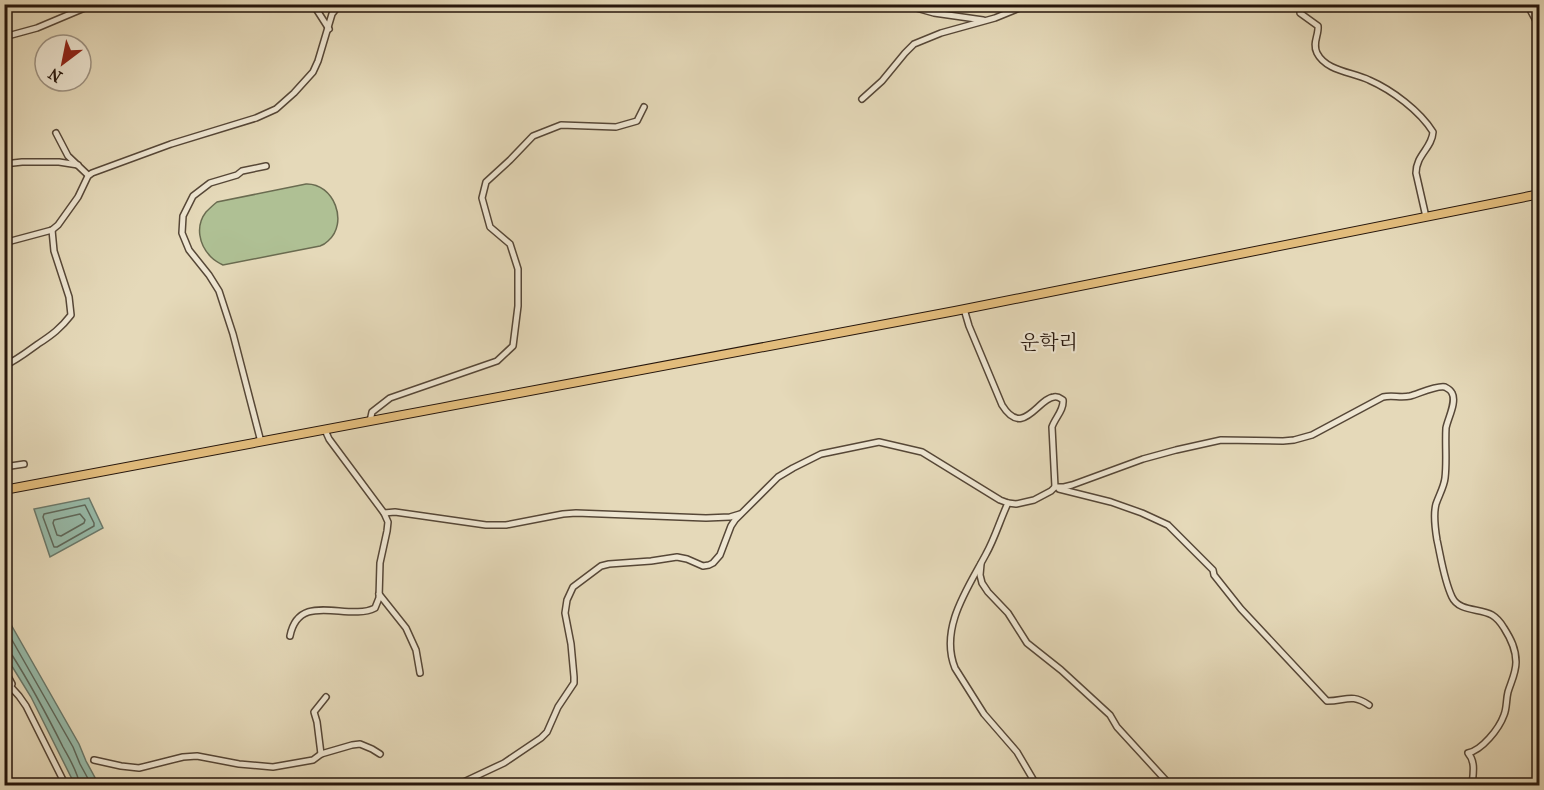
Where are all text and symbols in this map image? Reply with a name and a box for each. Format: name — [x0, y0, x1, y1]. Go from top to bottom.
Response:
north arrow — [33, 33, 93, 93]
text: N — [44, 64, 65, 87]
district label: 운학리 — [1020, 331, 1078, 354]

